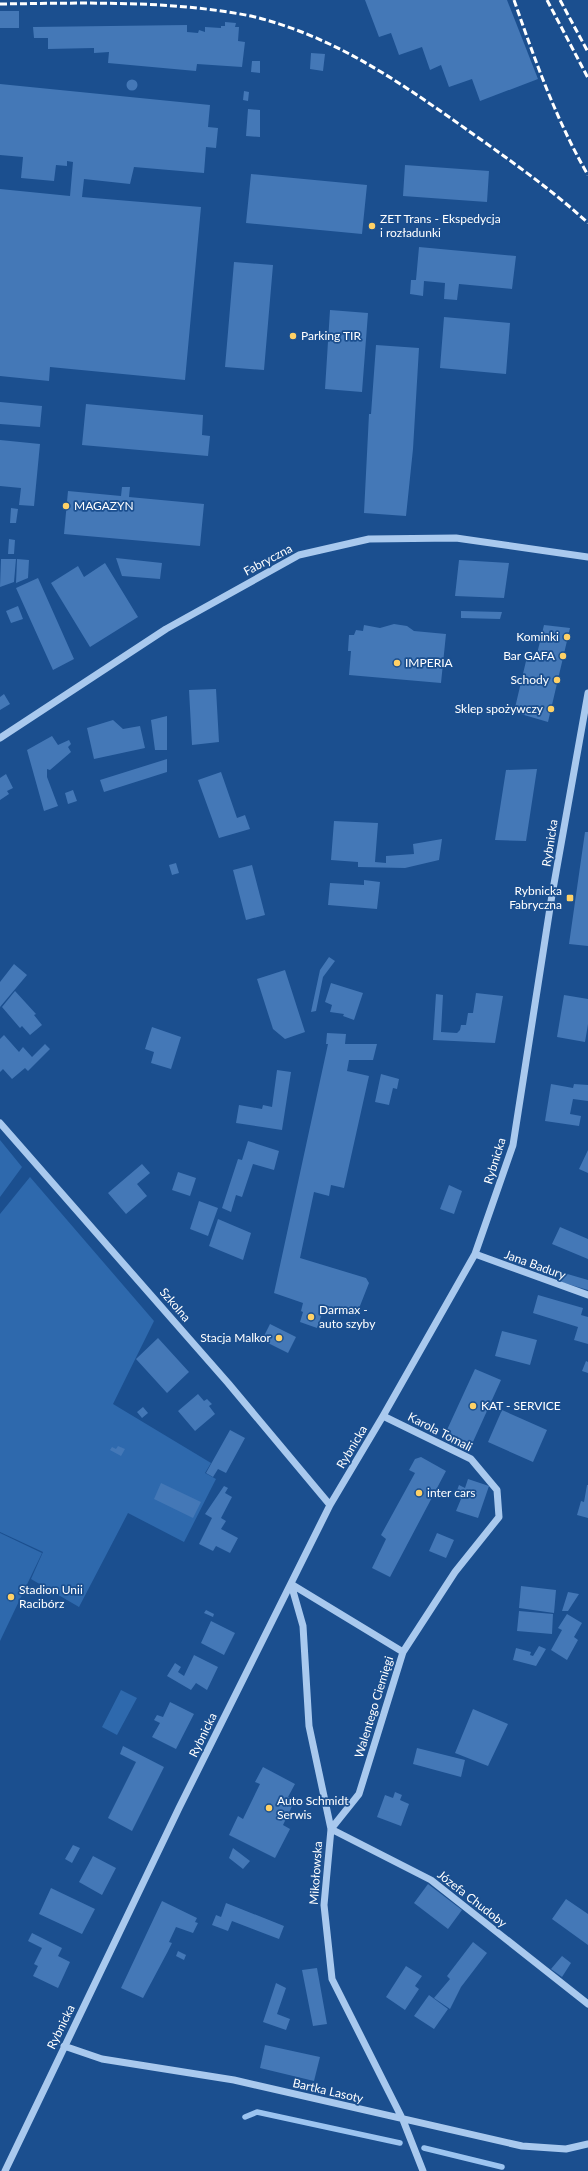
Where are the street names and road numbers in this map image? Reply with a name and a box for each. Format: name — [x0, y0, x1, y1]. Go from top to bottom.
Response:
street label: Fabryczna — [241, 541, 295, 579]
street label: Rybnicka — [538, 818, 561, 868]
street label: Rybnicka — [480, 1136, 509, 1186]
street label: Jana Badury — [502, 1247, 569, 1283]
street label: Szkolna — [157, 1285, 194, 1325]
street label: Karola Tomali — [406, 1409, 475, 1454]
street label: Rybnicka — [333, 1422, 370, 1471]
street label: Walentego Ciemięgi — [351, 1654, 396, 1760]
street label: Rybnicka — [185, 1710, 220, 1759]
street label: Mikołowska — [306, 1841, 325, 1905]
street label: Józefa Chudoby — [435, 1867, 511, 1931]
street label: Rybnicka — [43, 2002, 78, 2051]
street label: Bartka Lasoty — [291, 2075, 366, 2106]

